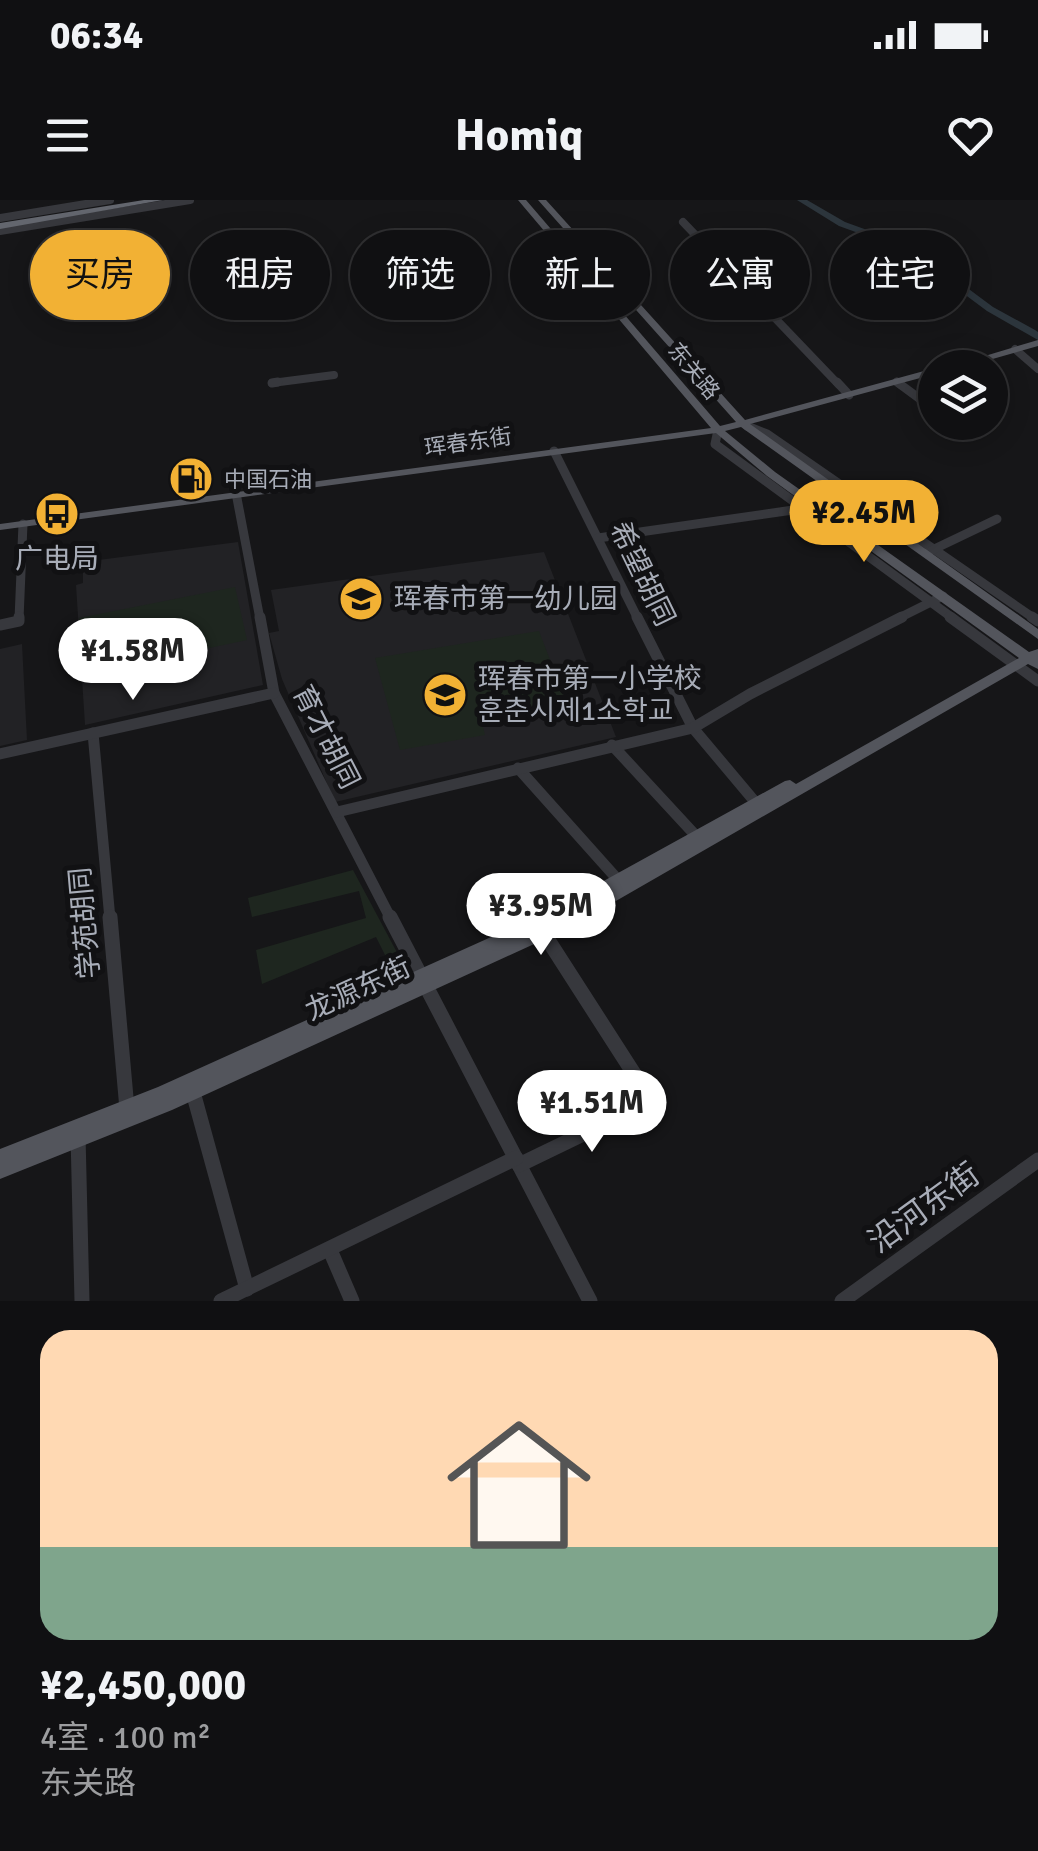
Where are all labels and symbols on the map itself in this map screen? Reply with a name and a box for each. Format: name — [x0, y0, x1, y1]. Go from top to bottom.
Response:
street label: 东关路 — [662, 337, 726, 405]
street label: 珲春东街 — [423, 423, 513, 461]
fuel station icon: 中国石油 — [168, 456, 214, 502]
place label: 中国石油 — [224, 466, 312, 493]
pin: ¥2.45M — [783, 480, 945, 565]
bus stop icon: 广电局 — [34, 491, 80, 537]
street label: 希望胡同 — [602, 516, 682, 632]
place label: 广电局 — [15, 542, 99, 576]
school or university icon: 珲春市第一幼儿园 — [338, 576, 384, 622]
place label: 珲春市第一幼儿园 — [394, 582, 618, 616]
pin: ¥1.58M — [52, 618, 214, 703]
place label: 珲春市第一小学校 훈춘시제1소학교 — [478, 662, 702, 728]
school or university icon: 珲春市第一小学校 훈춘시제1소학교 — [422, 672, 468, 718]
street label: 育才胡同 — [285, 679, 367, 795]
street label: 学苑胡同 — [63, 866, 107, 980]
pin: ¥3.95M — [460, 873, 622, 958]
street label: 龙源东街 — [300, 950, 416, 1028]
pin: ¥1.51M — [511, 1070, 673, 1155]
street label: 沿河东街 — [861, 1155, 987, 1261]

